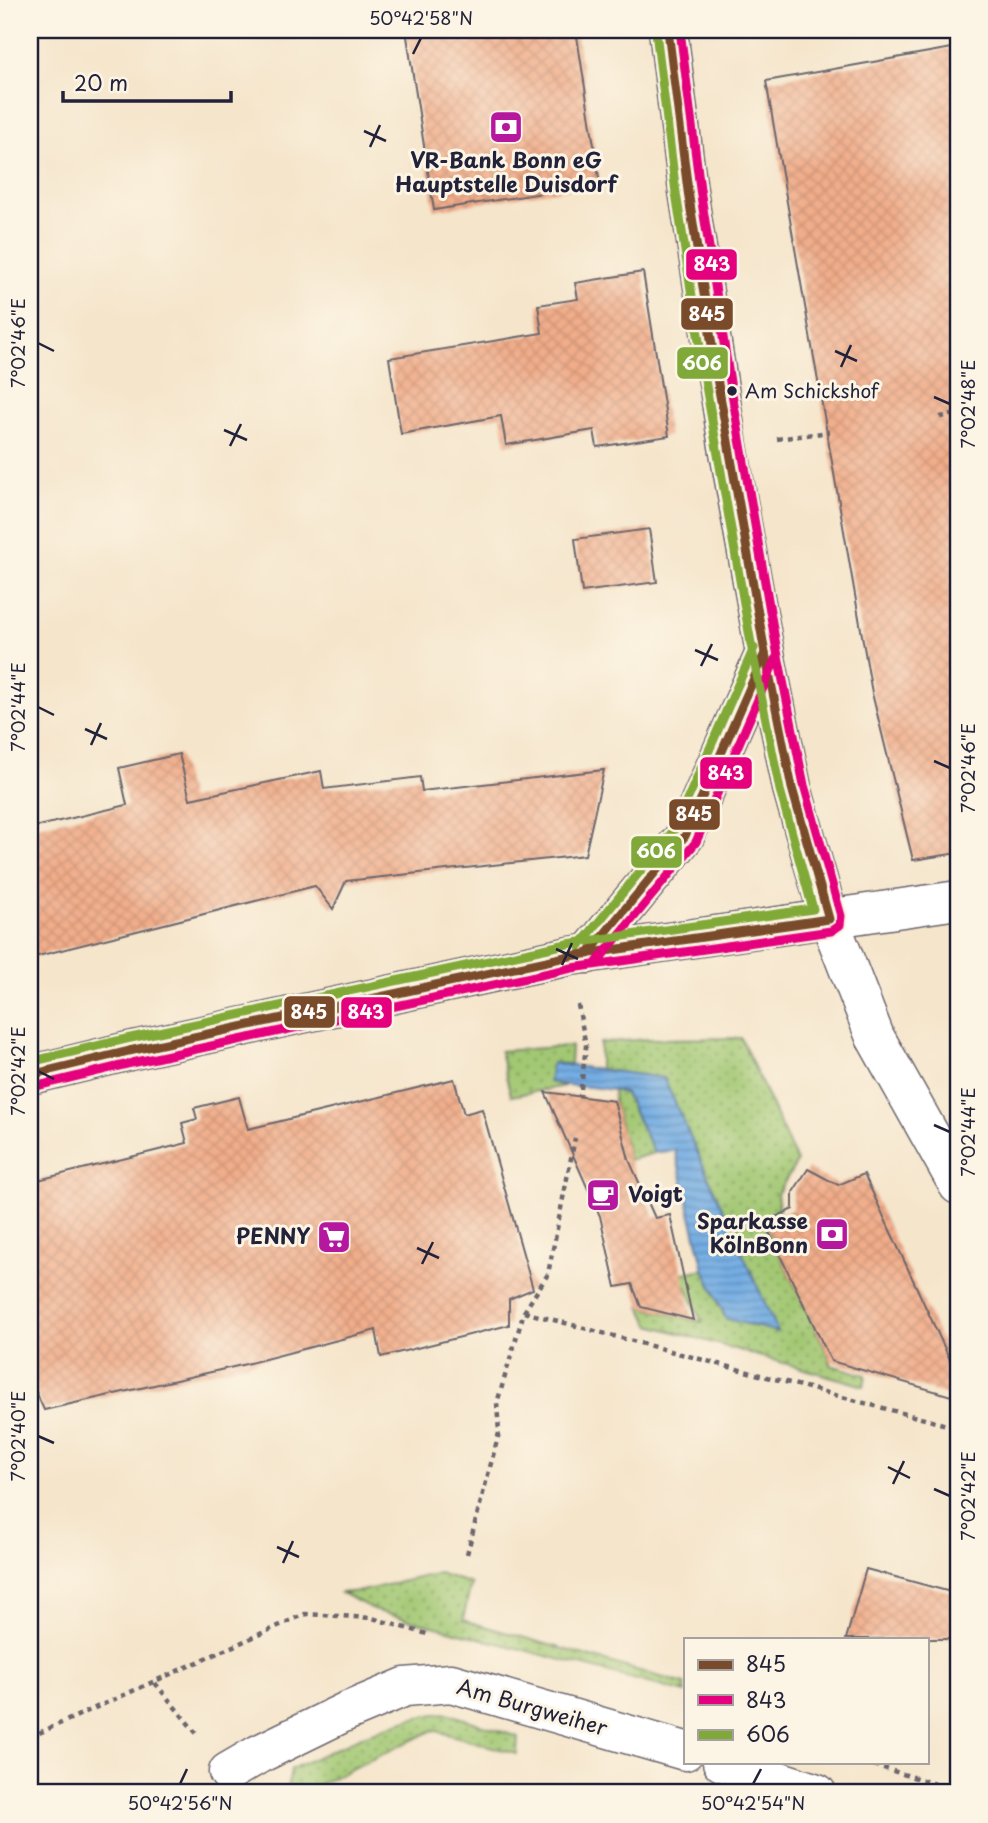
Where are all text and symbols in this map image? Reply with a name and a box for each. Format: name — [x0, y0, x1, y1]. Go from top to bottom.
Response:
text: 50°42'58"N — [369, 4, 473, 31]
scale bar — [63, 60, 231, 104]
text: 20 m — [74, 66, 128, 98]
bank icon: VR-Bank Bonn eG Hauptstelle Duisdorf — [487, 108, 525, 146]
place label: VR-Bank Bonn eG Hauptstelle Duisdorf — [395, 143, 619, 199]
line badge: 843 — [685, 248, 738, 281]
text: 843 — [694, 249, 730, 277]
line badge: 845 — [680, 297, 734, 331]
text: 7°02'46"E — [4, 298, 31, 388]
text: 845 — [689, 299, 725, 327]
line badge: 606 — [676, 346, 729, 380]
text: 606 — [682, 348, 722, 376]
text: 7°02'48"E — [954, 359, 981, 449]
place label: Am Schickshof — [745, 376, 880, 404]
marker: Am Schickshof — [725, 384, 739, 398]
text: 7°02'44"E — [4, 662, 31, 752]
text: 7°02'46"E — [954, 723, 981, 813]
line badge: 843 — [699, 756, 753, 790]
text: 843 — [708, 758, 744, 786]
line badge: 845 — [668, 798, 721, 831]
text: 845 — [676, 799, 712, 827]
line badge: 606 — [630, 835, 683, 869]
text: 606 — [636, 836, 676, 864]
line badge: 845 — [283, 995, 336, 1029]
line badge: 843 — [340, 996, 393, 1029]
text: 845 — [291, 997, 327, 1025]
text: 843 — [348, 997, 384, 1025]
text: 7°02'42"E — [4, 1026, 31, 1116]
text: 7°02'44"E — [954, 1087, 981, 1177]
cafe icon: Voigt — [584, 1176, 622, 1214]
place label: Voigt — [628, 1177, 683, 1209]
place label: Sparkasse KölnBonn — [697, 1204, 808, 1260]
bank icon: Sparkasse KölnBonn — [813, 1215, 851, 1253]
supermarket icon: PENNY — [315, 1218, 353, 1256]
place label: PENNY — [236, 1219, 310, 1251]
text: 7°02'40"E — [4, 1391, 31, 1481]
text: 7°02'42"E — [954, 1451, 981, 1541]
legend — [684, 1638, 928, 1764]
text: 845 — [746, 1647, 786, 1679]
street label: Am Burgweiher — [454, 1669, 612, 1743]
text: 843 — [746, 1683, 786, 1715]
text: 606 — [746, 1717, 790, 1749]
text: 50°42'56"N — [127, 1789, 233, 1816]
text: 50°42'54"N — [701, 1789, 805, 1816]

